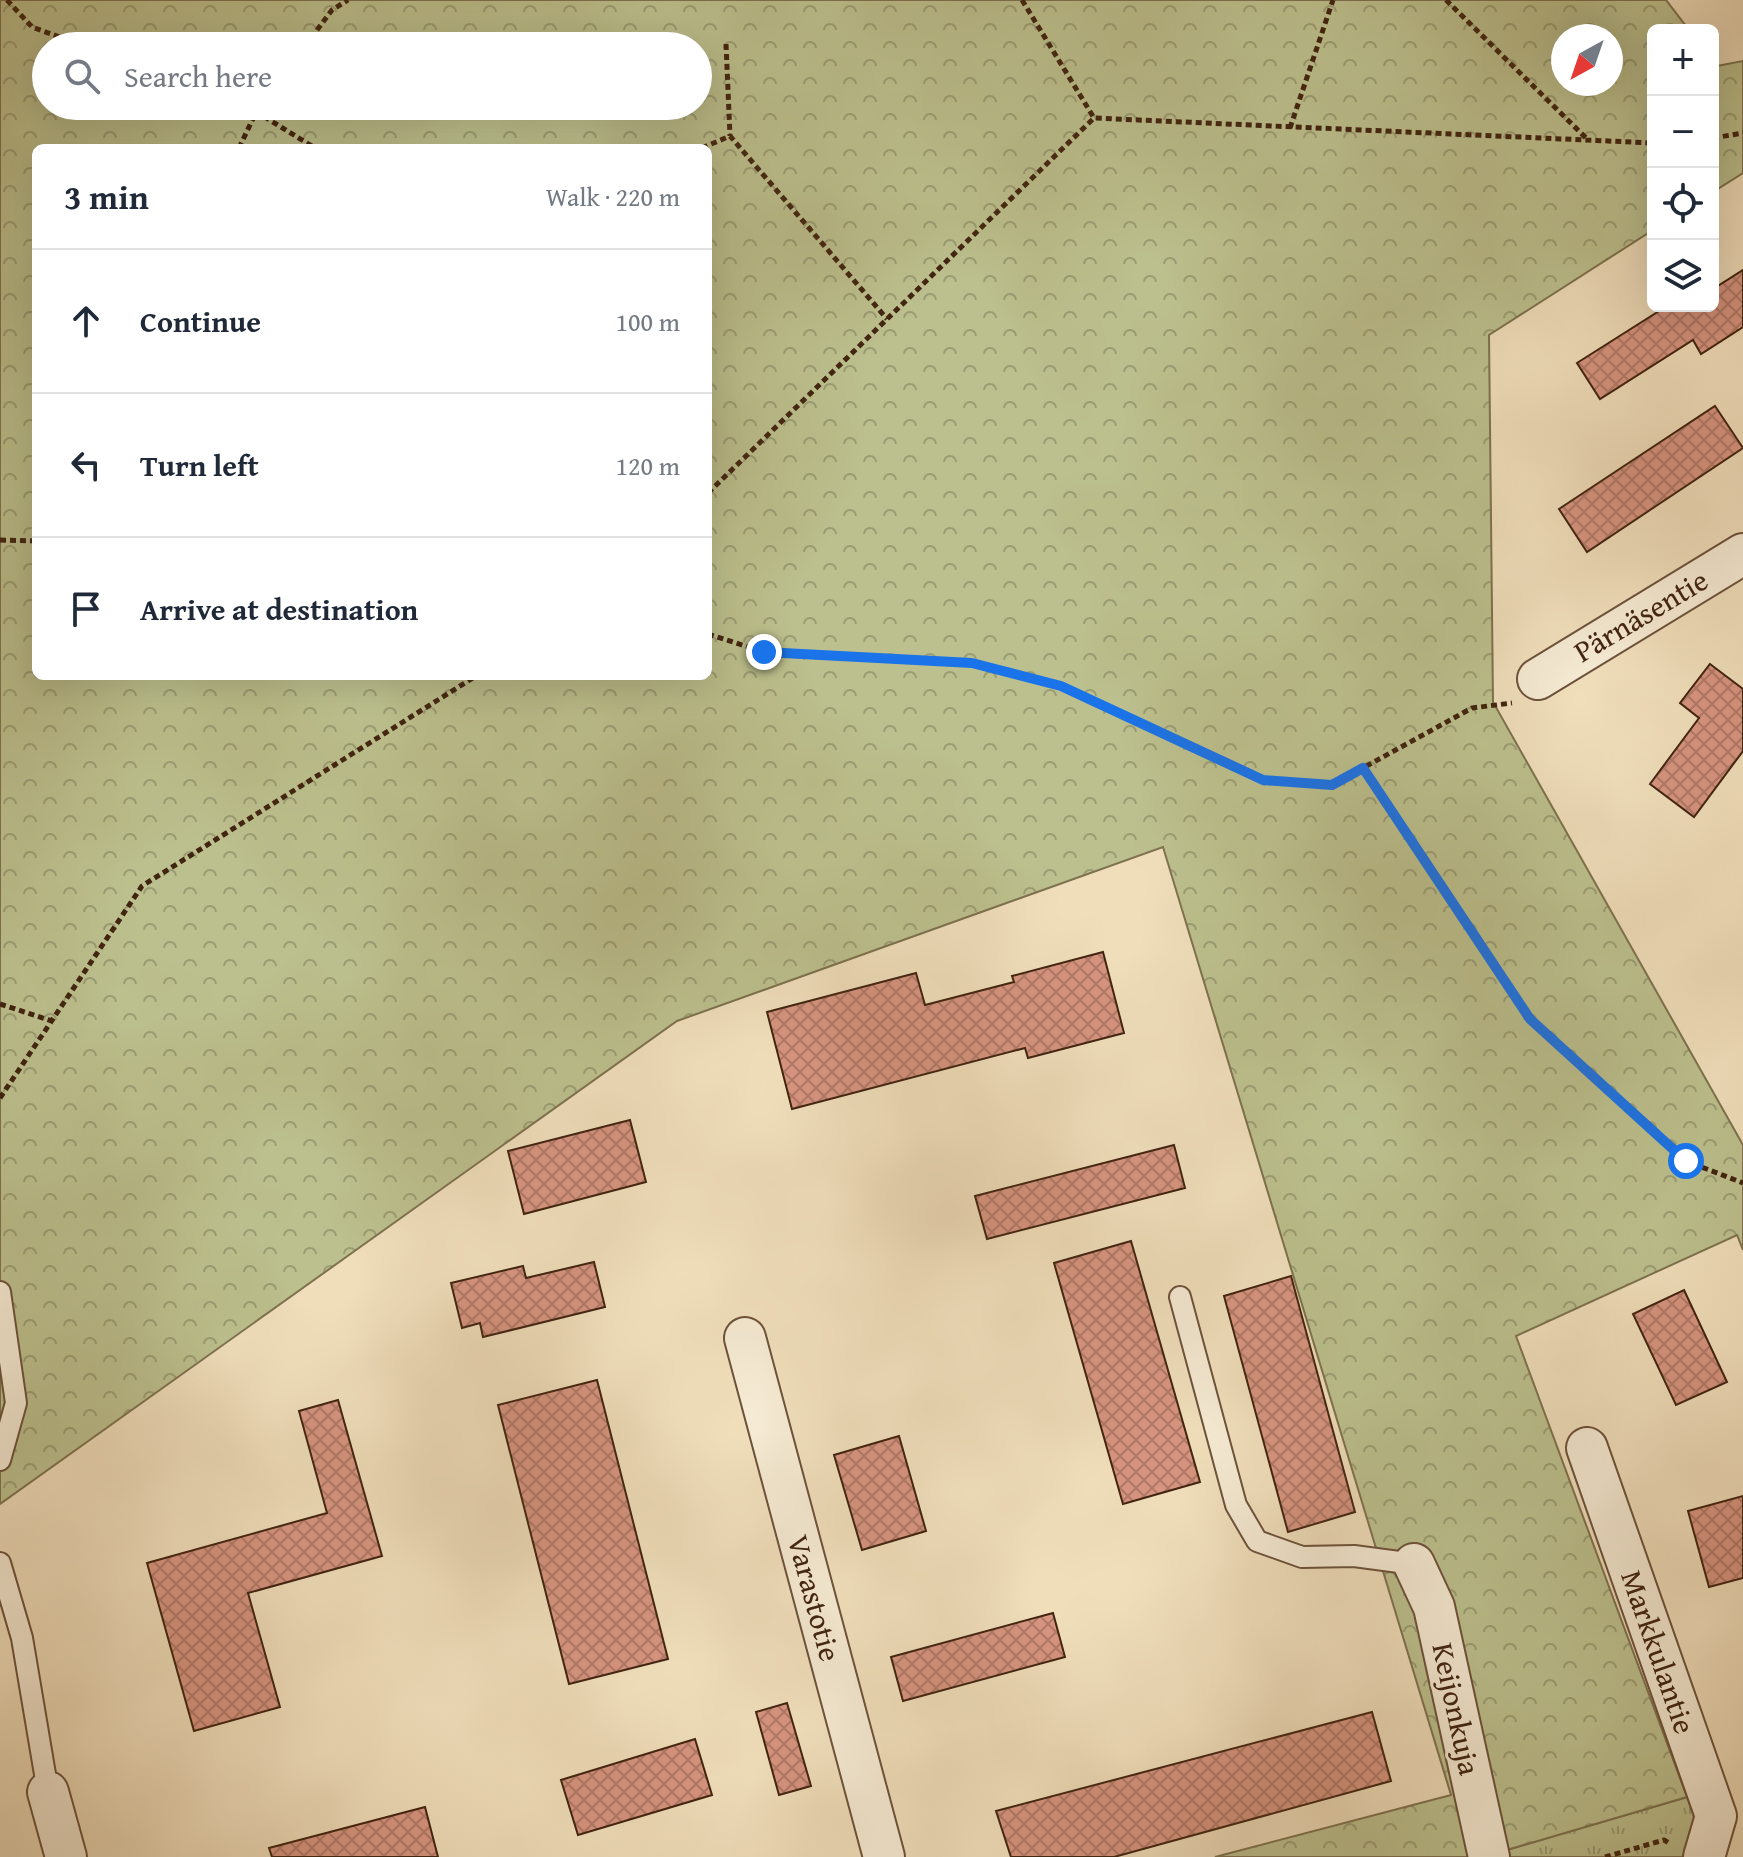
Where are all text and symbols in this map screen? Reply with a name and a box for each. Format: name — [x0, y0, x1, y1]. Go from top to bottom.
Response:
north arrow — [1551, 24, 1623, 96]
map controls — [1647, 24, 1719, 312]
button: + — [1647, 24, 1719, 96]
search box — [32, 32, 712, 120]
icon: search — [60, 54, 104, 98]
text: Search here — [124, 54, 272, 98]
button: − — [1647, 96, 1719, 168]
button: locate — [1647, 168, 1719, 240]
text: 3 min — [64, 172, 149, 221]
text: Walk · 220 m — [546, 177, 680, 216]
button: layers — [1647, 240, 1719, 312]
icon: ahead — [64, 299, 108, 343]
text: Continue — [140, 299, 261, 343]
text: 100 m — [615, 302, 680, 341]
icon: left — [64, 443, 108, 487]
text: Turn left — [140, 443, 259, 487]
text: 120 m — [615, 446, 680, 485]
street label: Pärnäsentie — [1565, 558, 1716, 673]
icon: arrive — [64, 587, 108, 631]
text: Arrive at destination — [140, 587, 418, 631]
route end — [746, 634, 782, 670]
route start — [1668, 1143, 1704, 1179]
street label: Varastotie — [777, 1530, 853, 1666]
street label: Markkulantie — [1610, 1564, 1707, 1739]
street label: Keijonkuja — [1422, 1639, 1492, 1779]

